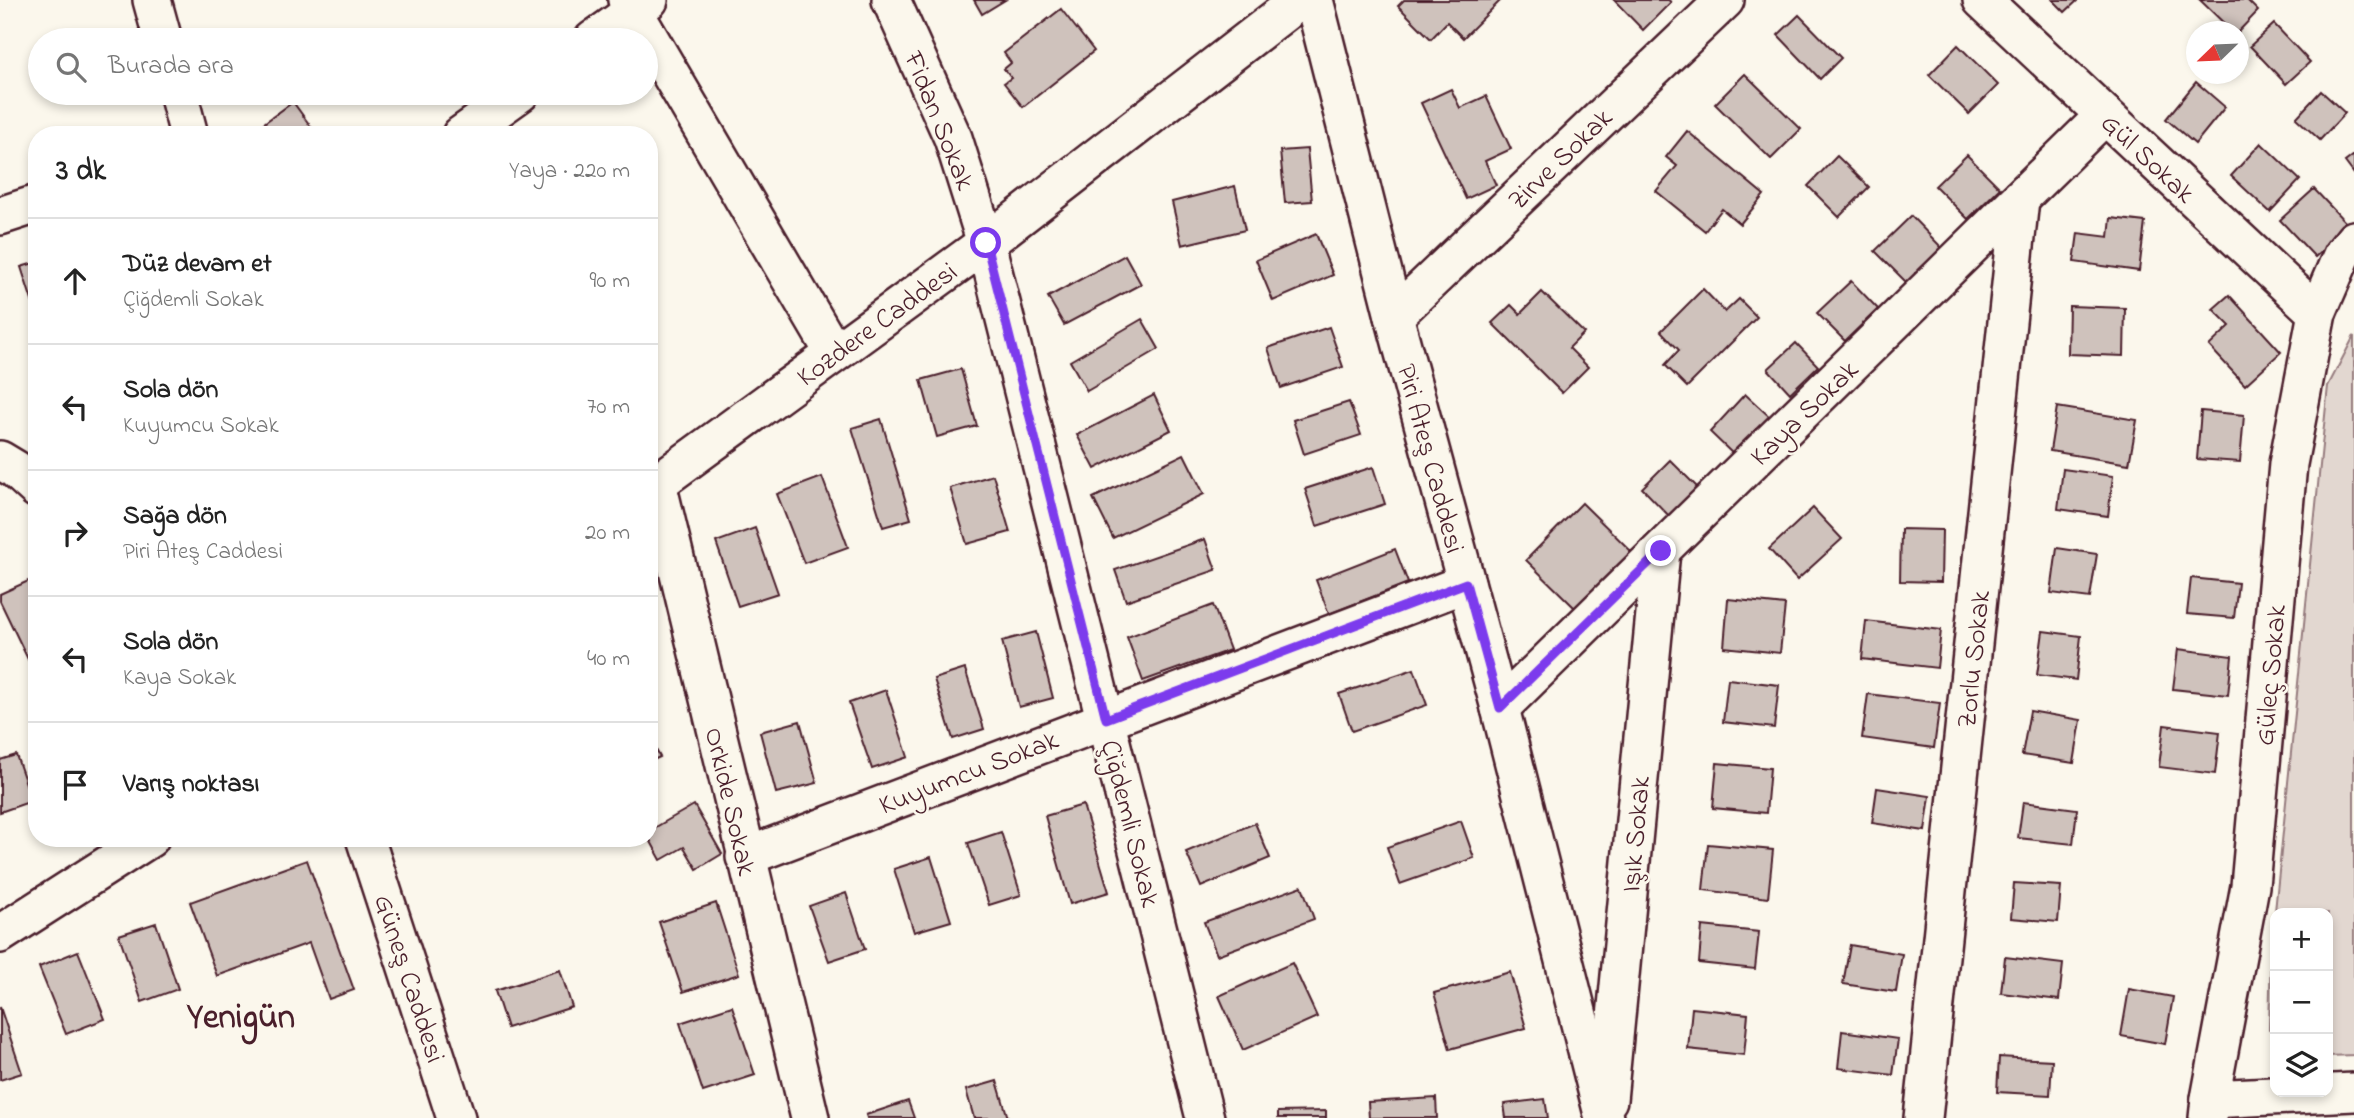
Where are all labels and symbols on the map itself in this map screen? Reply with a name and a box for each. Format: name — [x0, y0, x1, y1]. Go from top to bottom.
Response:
north arrow — [2186, 21, 2249, 84]
street label: Fidan Sokak — [891, 45, 984, 197]
street label: Zirve Sokak — [1500, 99, 1624, 221]
street label: Gül Sokak — [2090, 105, 2204, 215]
route start — [970, 227, 1001, 258]
street label: Kozdere Caddesi — [789, 253, 967, 398]
street label: Kaya Sokak — [1742, 351, 1870, 477]
street label: Piri Ateş Caddesi — [1384, 360, 1474, 558]
route end — [1645, 535, 1676, 566]
street label: Zorlu Sokak — [1948, 588, 2003, 730]
street label: Güleç Sokak — [2246, 602, 2299, 748]
street label: Kuyumcu Sokak — [873, 721, 1066, 827]
street label: Orkide Sokak — [692, 724, 766, 881]
street label: Çiğdemli Sokak — [1088, 736, 1169, 913]
street label: Işık Sokak — [1612, 774, 1663, 894]
street label: Güneş Caddesi — [361, 890, 454, 1069]
district label: Yenigün — [186, 993, 295, 1045]

